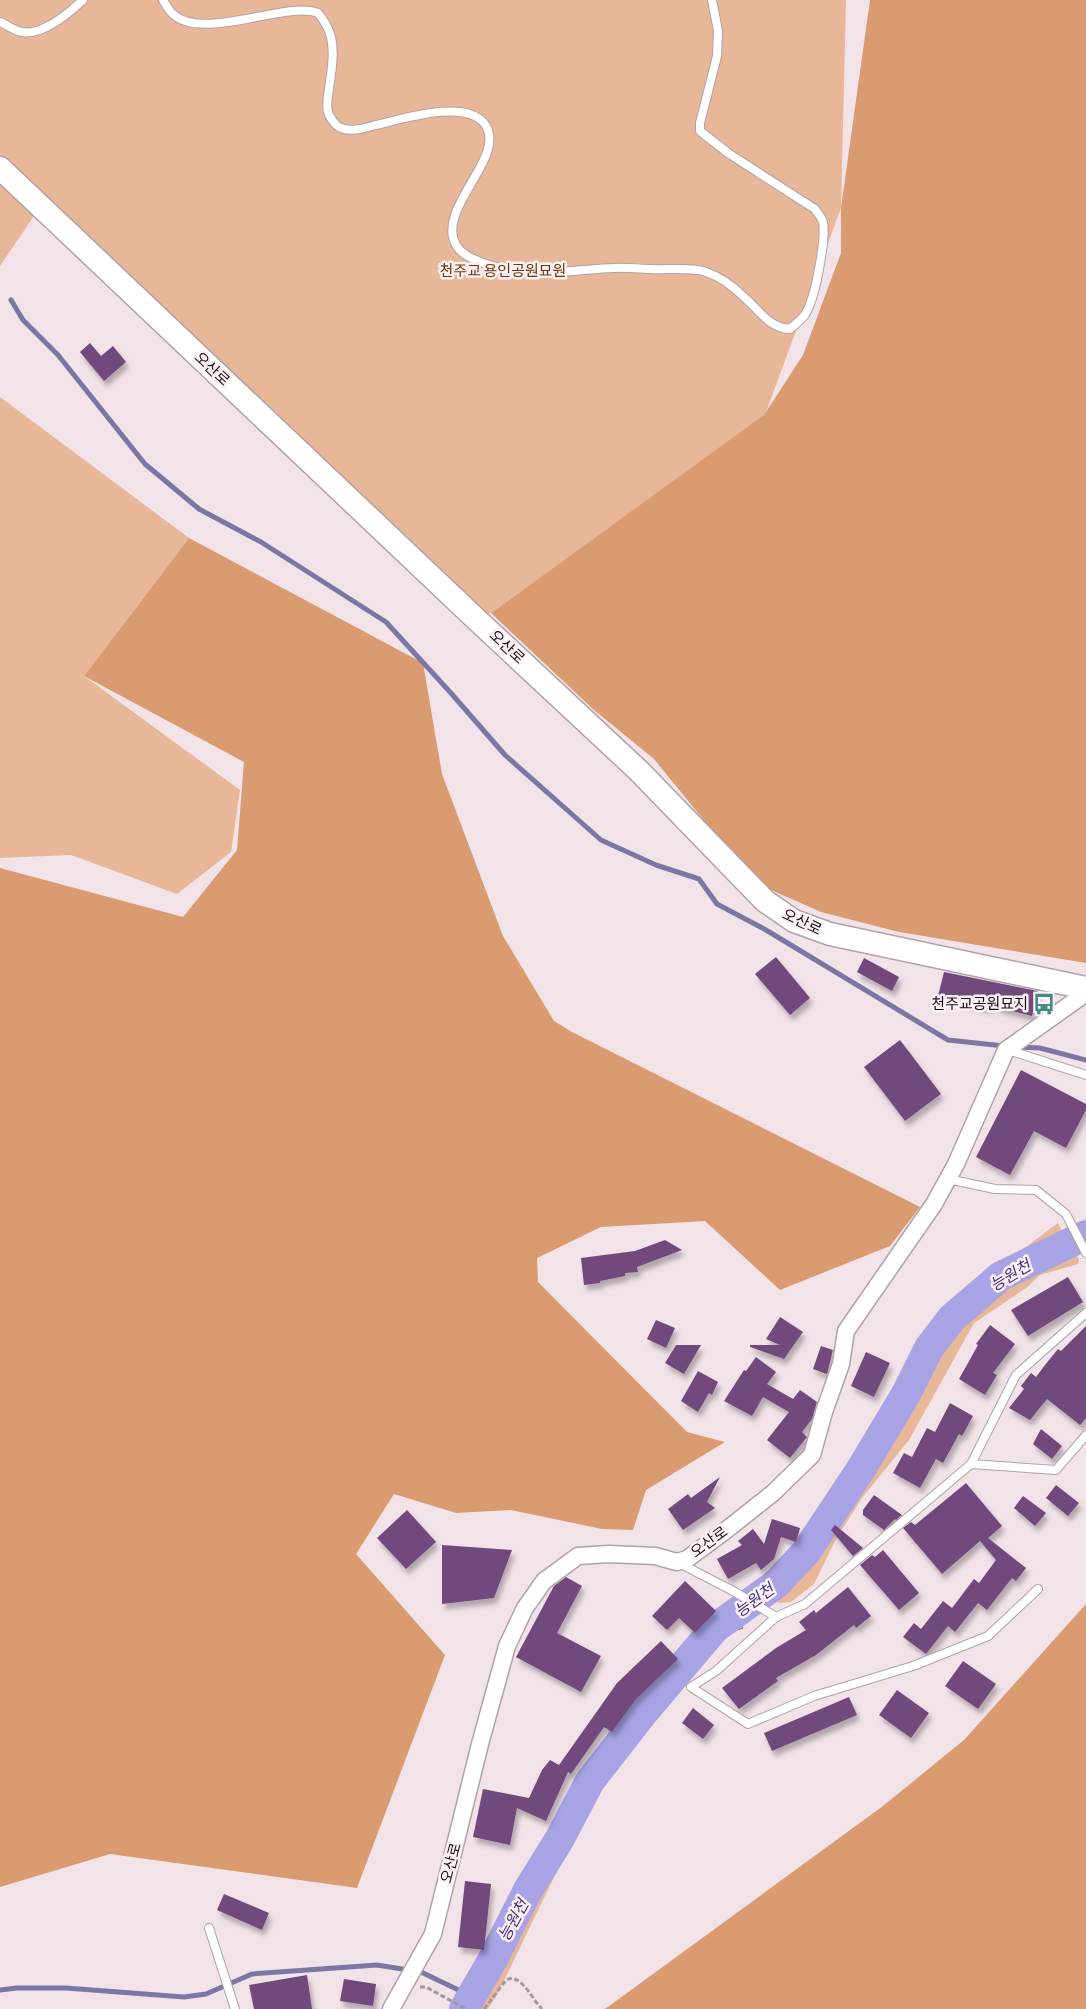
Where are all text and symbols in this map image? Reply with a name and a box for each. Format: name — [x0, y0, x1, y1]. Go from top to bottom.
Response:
park label: 천주교 용인공원묘원 — [440, 262, 566, 279]
street label: 오산로 — [191, 349, 233, 389]
street label: 오산로 — [486, 627, 528, 667]
street label: 오산로 — [780, 906, 824, 938]
bus stop icon: 천주교공원묘지 — [1031, 991, 1057, 1017]
place label: 천주교공원묘지 — [931, 995, 1028, 1012]
water label: 능원천 — [987, 1256, 1036, 1294]
street label: 오산로 — [688, 1523, 730, 1561]
water label: 능원천 — [731, 1579, 779, 1620]
street label: 오산로 — [438, 1841, 464, 1885]
water label: 능원천 — [495, 1895, 533, 1944]

